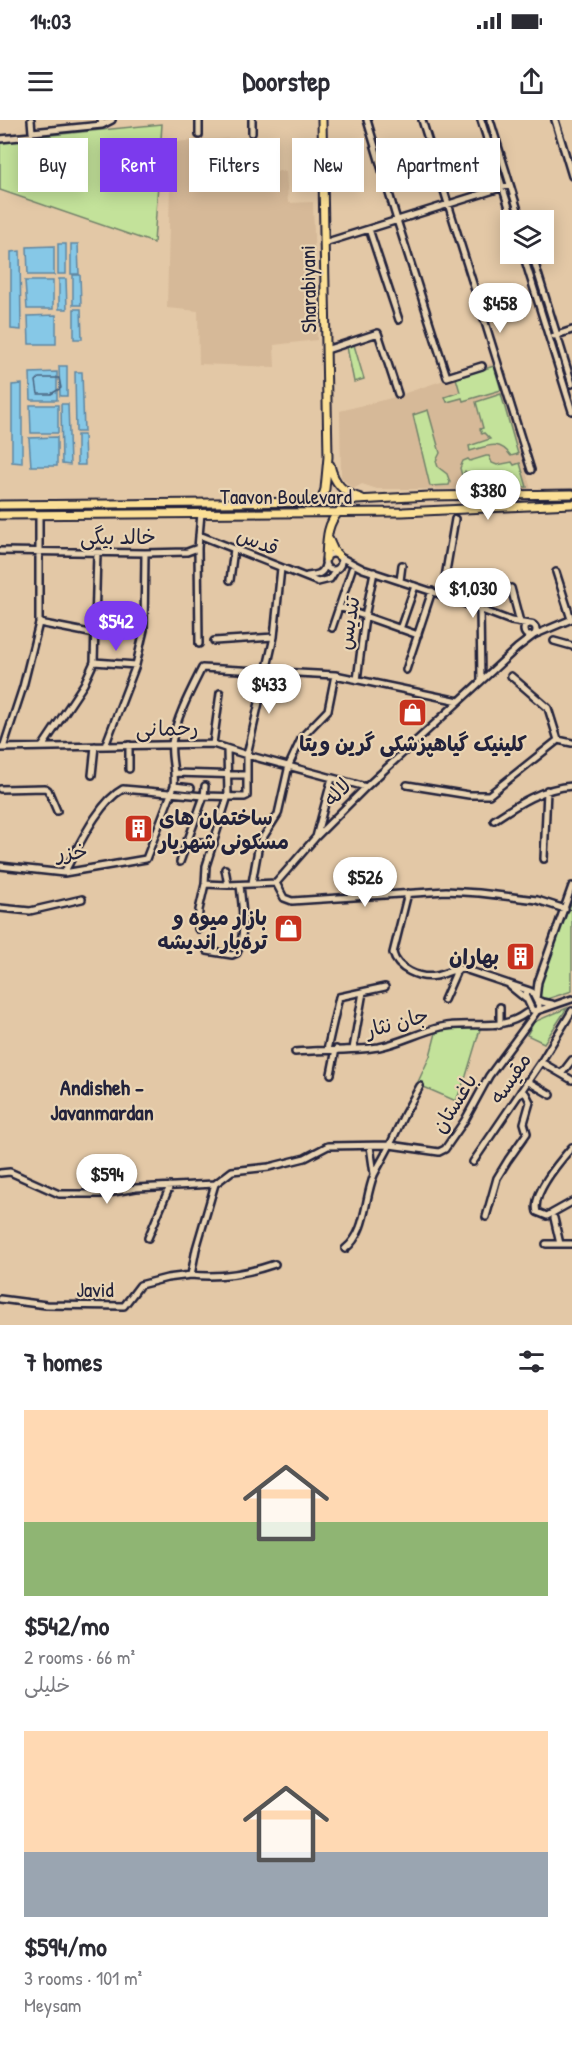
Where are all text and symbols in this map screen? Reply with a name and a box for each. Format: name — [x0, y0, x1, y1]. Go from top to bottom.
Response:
text: 14:03 — [30, 6, 71, 36]
text: Doorstep — [243, 63, 329, 99]
icon: menu — [24, 65, 57, 98]
icon: share — [515, 65, 548, 98]
chip: Buy — [18, 138, 88, 192]
chip: Rent — [100, 138, 177, 192]
chip: Filters — [189, 138, 280, 192]
chip: New — [292, 138, 364, 192]
chip: Apartment — [376, 138, 500, 192]
map controls — [500, 210, 554, 264]
button: layers — [500, 210, 554, 264]
street label: Sharabiyani — [293, 245, 323, 333]
pin: $458 — [464, 283, 536, 334]
text: $458 — [483, 289, 517, 316]
pin: $380 — [452, 470, 524, 521]
text: $380 — [470, 476, 506, 503]
street label: Taavon Boulevard — [220, 482, 352, 511]
street label: قدس — [233, 519, 283, 563]
street label: خالد بیگی — [80, 522, 156, 551]
pin: $1,030 — [424, 568, 522, 619]
text: $1,030 — [449, 574, 497, 601]
street label: تندیس — [329, 593, 367, 652]
pin: $542 — [80, 601, 152, 652]
text: $542 — [98, 607, 134, 634]
pin: $433 — [233, 664, 305, 715]
text: $433 — [251, 670, 287, 697]
shop icon: کلینیک گیاهپزشکی گرین ویتا — [397, 696, 429, 728]
street label: رحمانی — [135, 713, 199, 743]
place label: کلینیک گیاهپزشکی گرین ویتا — [299, 729, 528, 758]
street label: لاله — [316, 771, 358, 813]
place label: ساختمان های مسکونی شهریار — [157, 803, 289, 856]
building icon: ساختمان های مسکونی شهریار — [122, 813, 154, 845]
street label: خزر — [53, 836, 89, 868]
pin: $526 — [329, 857, 401, 908]
text: $526 — [347, 863, 383, 890]
place label: بازار میوه و تره‌بار اندیشه — [157, 903, 268, 956]
shop icon: بازار میوه و تره‌بار اندیشه — [272, 913, 304, 945]
building icon: بهاران — [504, 940, 536, 972]
place label: بهاران — [449, 942, 499, 971]
street label: جان نثار — [360, 1000, 432, 1045]
street label: مقیسه — [482, 1047, 538, 1109]
street label: باغستان — [424, 1067, 484, 1139]
district label: Andisheh - Javanmardan — [50, 1072, 154, 1127]
pin: $594 — [71, 1154, 143, 1205]
text: $594 — [90, 1160, 124, 1187]
street label: Javid — [76, 1275, 114, 1304]
text: 7 homes — [24, 1344, 102, 1379]
icon: filters — [515, 1345, 548, 1378]
icon: home — [232, 1449, 340, 1557]
text: $542/mo — [24, 1608, 109, 1643]
text: 2 rooms · 66 m² — [24, 1643, 135, 1670]
text: خلیلی — [24, 1671, 70, 1698]
icon: home — [232, 1770, 340, 1878]
text: $594/mo — [24, 1929, 107, 1964]
text: 3 rooms · 101 m² — [24, 1964, 142, 1991]
text: Meysam — [24, 1991, 81, 2018]

